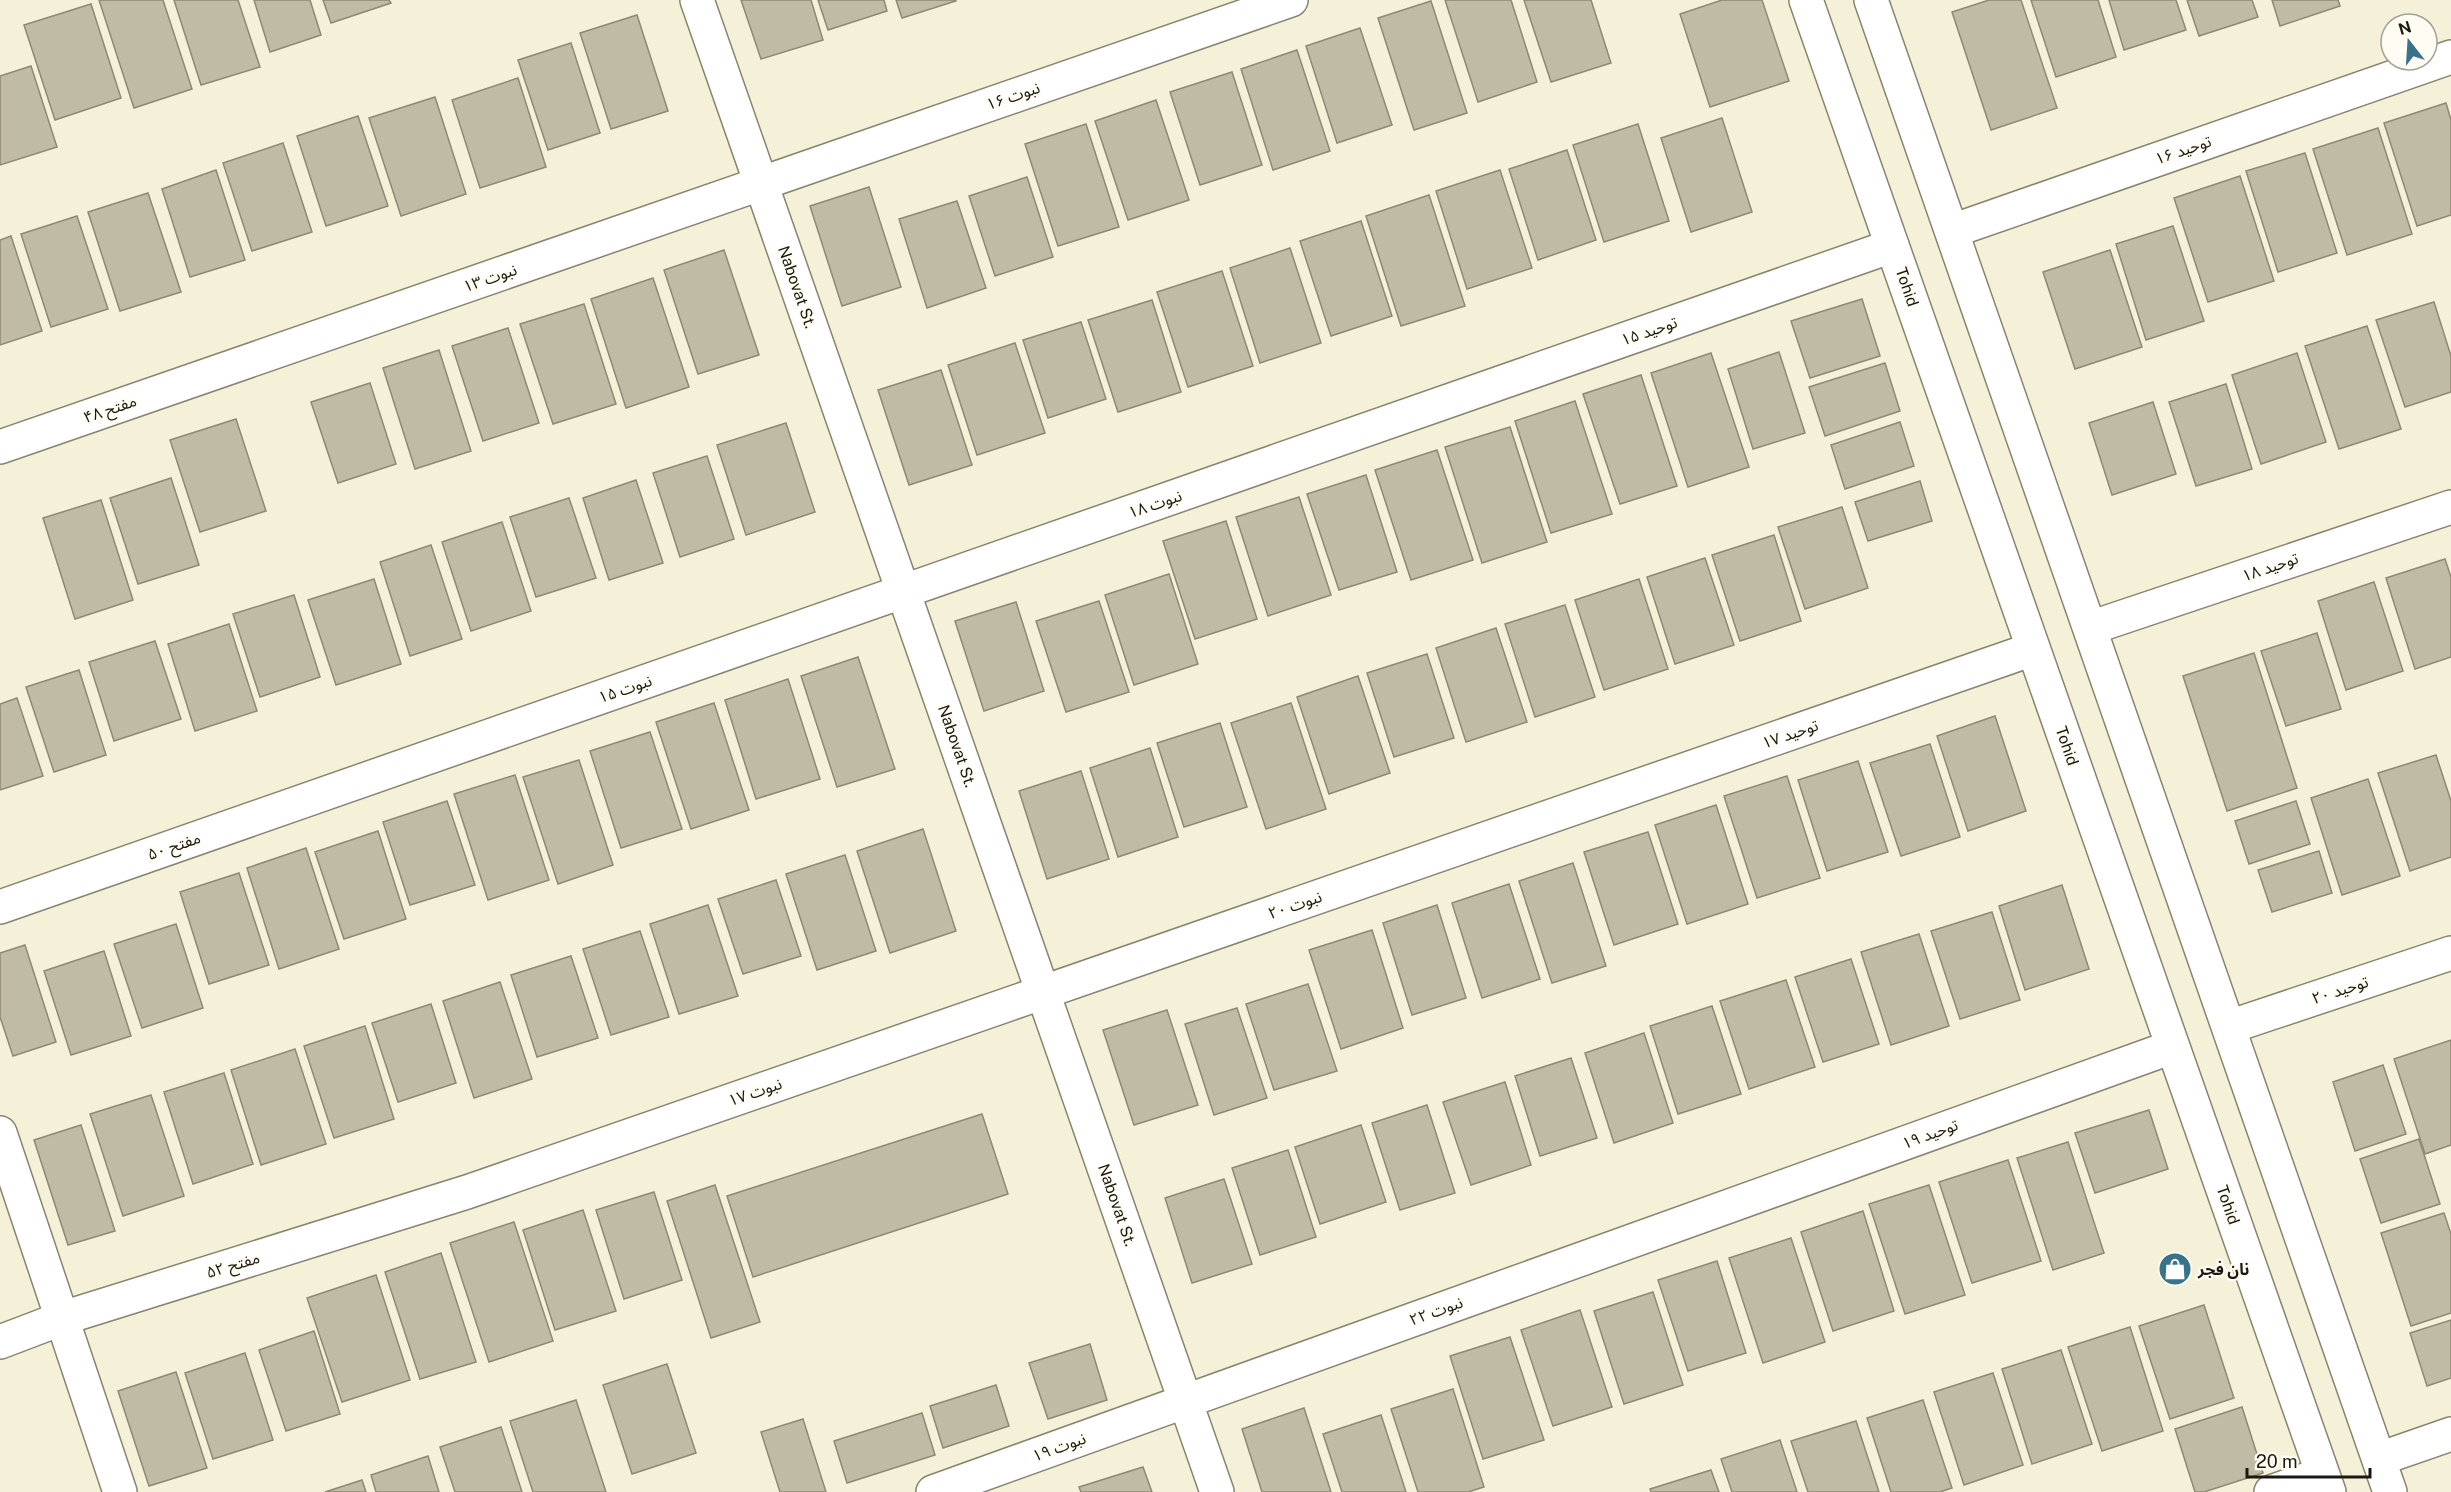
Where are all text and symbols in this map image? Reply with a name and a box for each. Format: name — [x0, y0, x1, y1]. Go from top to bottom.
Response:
north arrow — [2379, 12, 2439, 72]
text: N — [2396, 17, 2414, 39]
street label: نبوت ۱۶ — [984, 78, 1042, 114]
street label: توحید ۱۶ — [2152, 131, 2214, 168]
street label: Nabovat St. — [774, 243, 820, 331]
street label: نبوت ۱۳ — [461, 260, 519, 296]
street label: Tohid — [1891, 265, 1923, 309]
street label: توحید ۱۵ — [1618, 312, 1680, 349]
street label: مفتح ۴۸ — [81, 391, 140, 430]
street label: نبوت ۱۸ — [1126, 486, 1184, 522]
street label: توحید ۱۸ — [2239, 548, 2301, 585]
street label: نبوت ۱۵ — [596, 671, 654, 707]
street label: Nabovat St. — [934, 702, 980, 790]
street label: توحید ۱۷ — [1759, 715, 1821, 752]
street label: Tohid — [2051, 724, 2083, 768]
street label: مفتح ۵۰ — [145, 828, 204, 867]
street label: نبوت ۲۰ — [1266, 887, 1324, 923]
street label: توحید ۲۰ — [2309, 972, 2371, 1008]
street label: نبوت ۱۷ — [726, 1074, 784, 1110]
street label: توحید ۱۹ — [1899, 1115, 1961, 1153]
street label: Nabovat St. — [1094, 1161, 1140, 1249]
street label: Tohid — [2212, 1183, 2244, 1227]
street label: مفتح ۵۲ — [204, 1248, 263, 1285]
shop icon: نان فجر — [2157, 1251, 2193, 1287]
place label: نان فجر — [2197, 1260, 2249, 1279]
street label: نبوت ۲۲ — [1407, 1293, 1465, 1329]
street label: نبوت ۱۹ — [1030, 1429, 1088, 1465]
scale bar — [2247, 1441, 2370, 1479]
text: 20 m — [2256, 1451, 2298, 1472]

